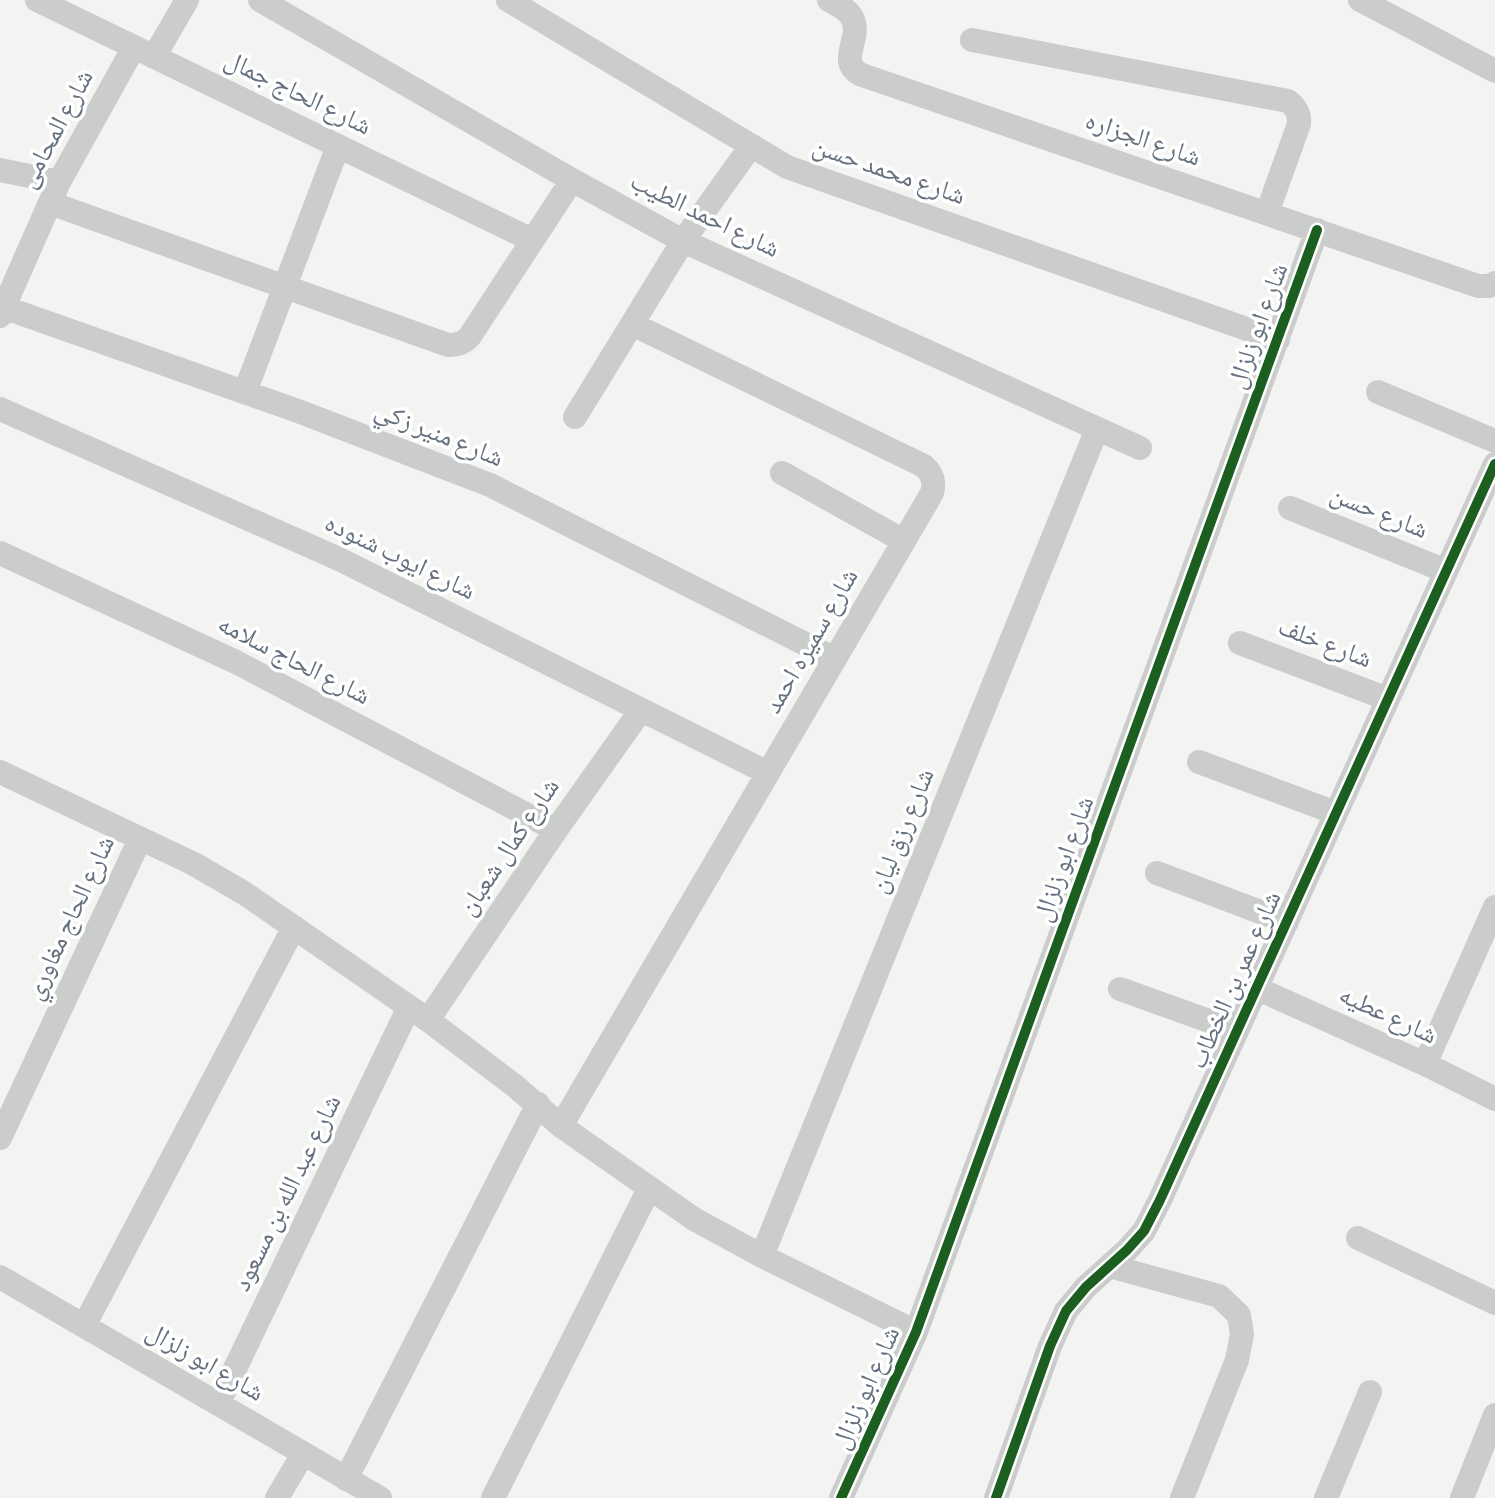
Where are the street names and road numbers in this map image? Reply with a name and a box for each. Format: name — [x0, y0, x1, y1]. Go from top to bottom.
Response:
street label: شارع الحاج جمال — [220, 46, 375, 141]
street label: شارع المحامى — [14, 66, 100, 193]
street label: شارع الجزاره — [1081, 107, 1204, 173]
street label: شارع محمد حسن — [809, 133, 969, 211]
street label: شارع احمد الطيب — [625, 168, 784, 264]
street label: شارع ابو زلزال — [1223, 260, 1295, 393]
street label: شارع منير زكي — [369, 396, 507, 478]
street label: شارع حسن — [1326, 481, 1431, 545]
street label: شارع ايوب شنوده — [320, 509, 479, 606]
street label: شارع سميره احمد — [759, 564, 865, 719]
street label: شارع الحاج سلامه — [213, 611, 374, 711]
street label: شارع خلف — [1274, 613, 1375, 675]
street label: شارع رزق ليان — [865, 765, 941, 898]
street label: شارع كمال شعبان — [454, 774, 566, 921]
street label: شارع ابو زلزال — [1029, 793, 1101, 926]
street label: شارع الحاج مغاوري — [21, 832, 125, 1007]
street label: شارع عمر بن الخطاب — [1184, 887, 1288, 1073]
street label: شارع عطيه — [1334, 981, 1441, 1051]
street label: شارع عبد الله بن مسعود — [228, 1091, 348, 1296]
street label: شارع ابو زلزال — [141, 1318, 268, 1408]
street label: شارع ابو زلزال — [827, 1323, 906, 1454]

